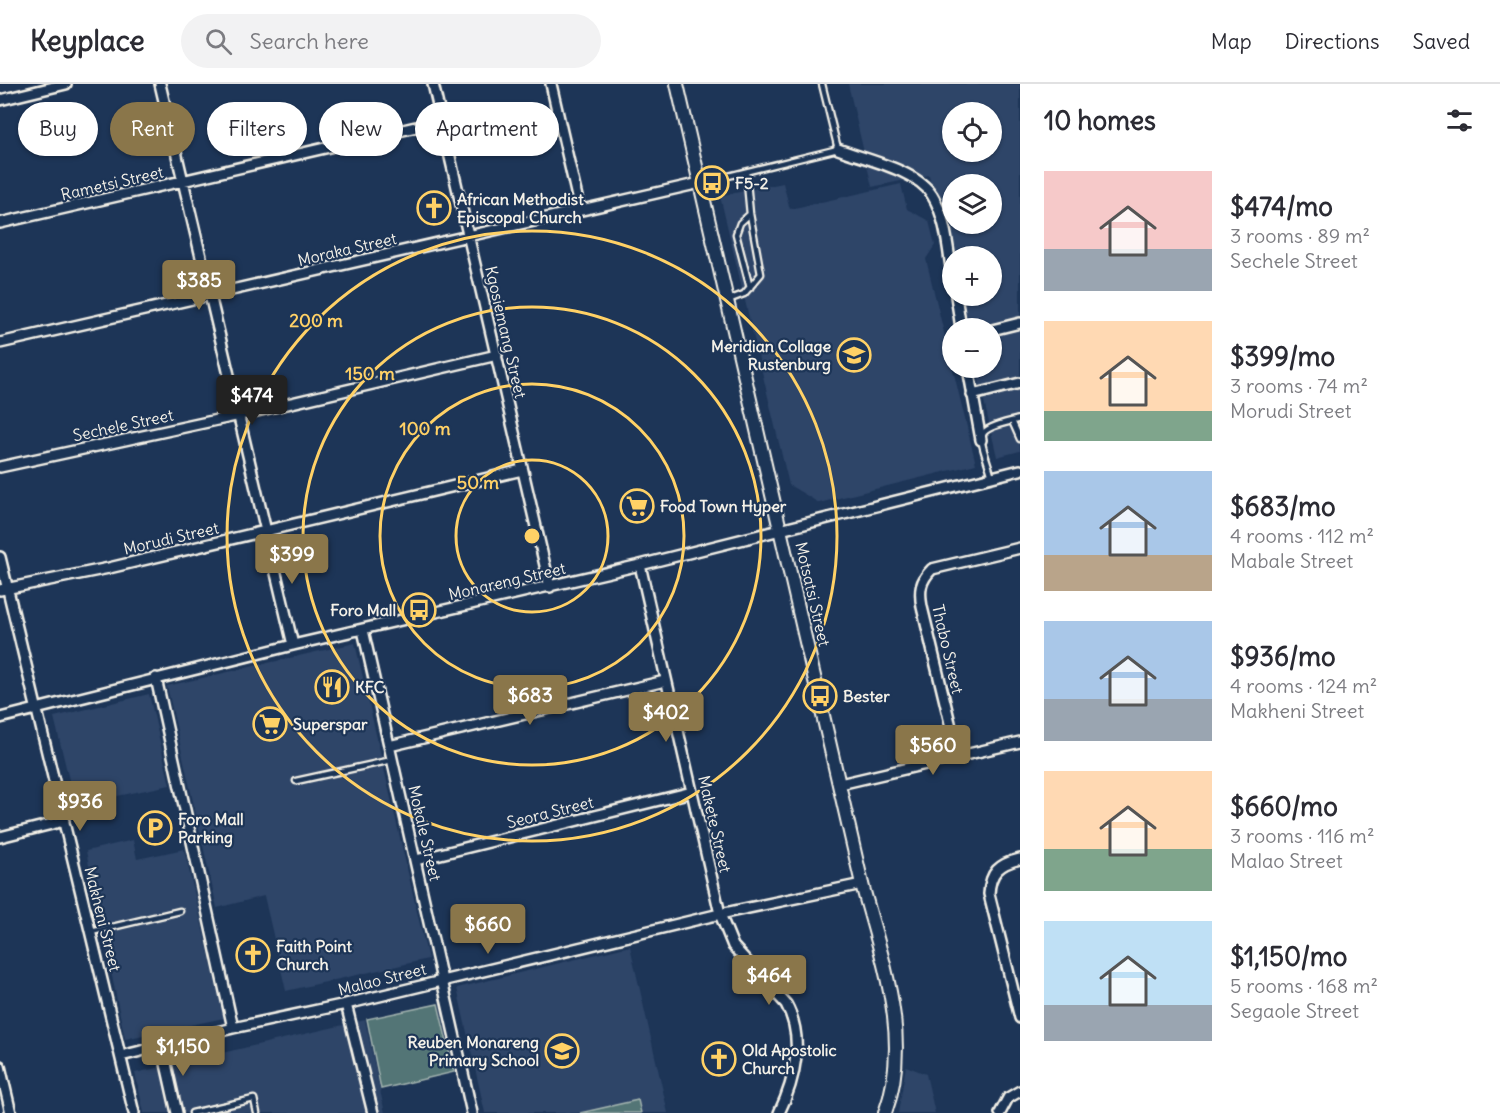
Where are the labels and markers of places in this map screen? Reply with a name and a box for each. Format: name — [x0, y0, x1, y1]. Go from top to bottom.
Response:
bus stop icon: F5-2 — [694, 165, 730, 201]
place label: F5-2 — [735, 173, 769, 193]
place label: African Methodist Episcopal Church — [457, 189, 584, 228]
church icon: African Methodist Episcopal Church — [416, 190, 452, 226]
pin: $385 — [163, 260, 235, 311]
place label: Meridian Collage Rustenburg — [711, 336, 831, 375]
school or university icon: Meridian Collage Rustenburg — [836, 337, 872, 373]
pin: $474 — [216, 375, 288, 426]
supermarket icon: Food Town Hyper — [619, 488, 655, 524]
place label: Food Town Hyper — [660, 496, 787, 517]
centre of rings — [522, 526, 542, 546]
pin: $399 — [256, 534, 328, 585]
bus stop icon: Foro Mall — [401, 592, 437, 628]
place label: Foro Mall — [330, 600, 396, 620]
restaurant icon: KFC — [314, 669, 350, 705]
pin: $683 — [494, 675, 566, 726]
place label: KFC — [355, 677, 385, 697]
bus stop icon: Bester — [802, 678, 838, 714]
place label: Bester — [843, 686, 890, 706]
pin: $402 — [630, 692, 702, 743]
supermarket icon: Superspar — [252, 706, 288, 742]
place label: Superspar — [293, 714, 368, 735]
pin: $560 — [897, 725, 969, 776]
pin: $936 — [44, 781, 116, 832]
place label: Foro Mall Parking — [178, 809, 244, 848]
parking icon: Foro Mall Parking — [137, 810, 173, 846]
pin: $660 — [452, 904, 524, 955]
place label: Faith Point Church — [276, 936, 352, 974]
church icon: Faith Point Church — [235, 937, 271, 973]
pin: $464 — [733, 955, 805, 1006]
pin: $1,150 — [134, 1026, 232, 1077]
place label: Reuben Monareng Primary School — [408, 1032, 539, 1071]
school or university icon: Reuben Monareng Primary School — [544, 1033, 580, 1069]
place label: Old Apostolic Church — [742, 1040, 837, 1078]
church icon: Old Apostolic Church — [701, 1041, 737, 1077]

